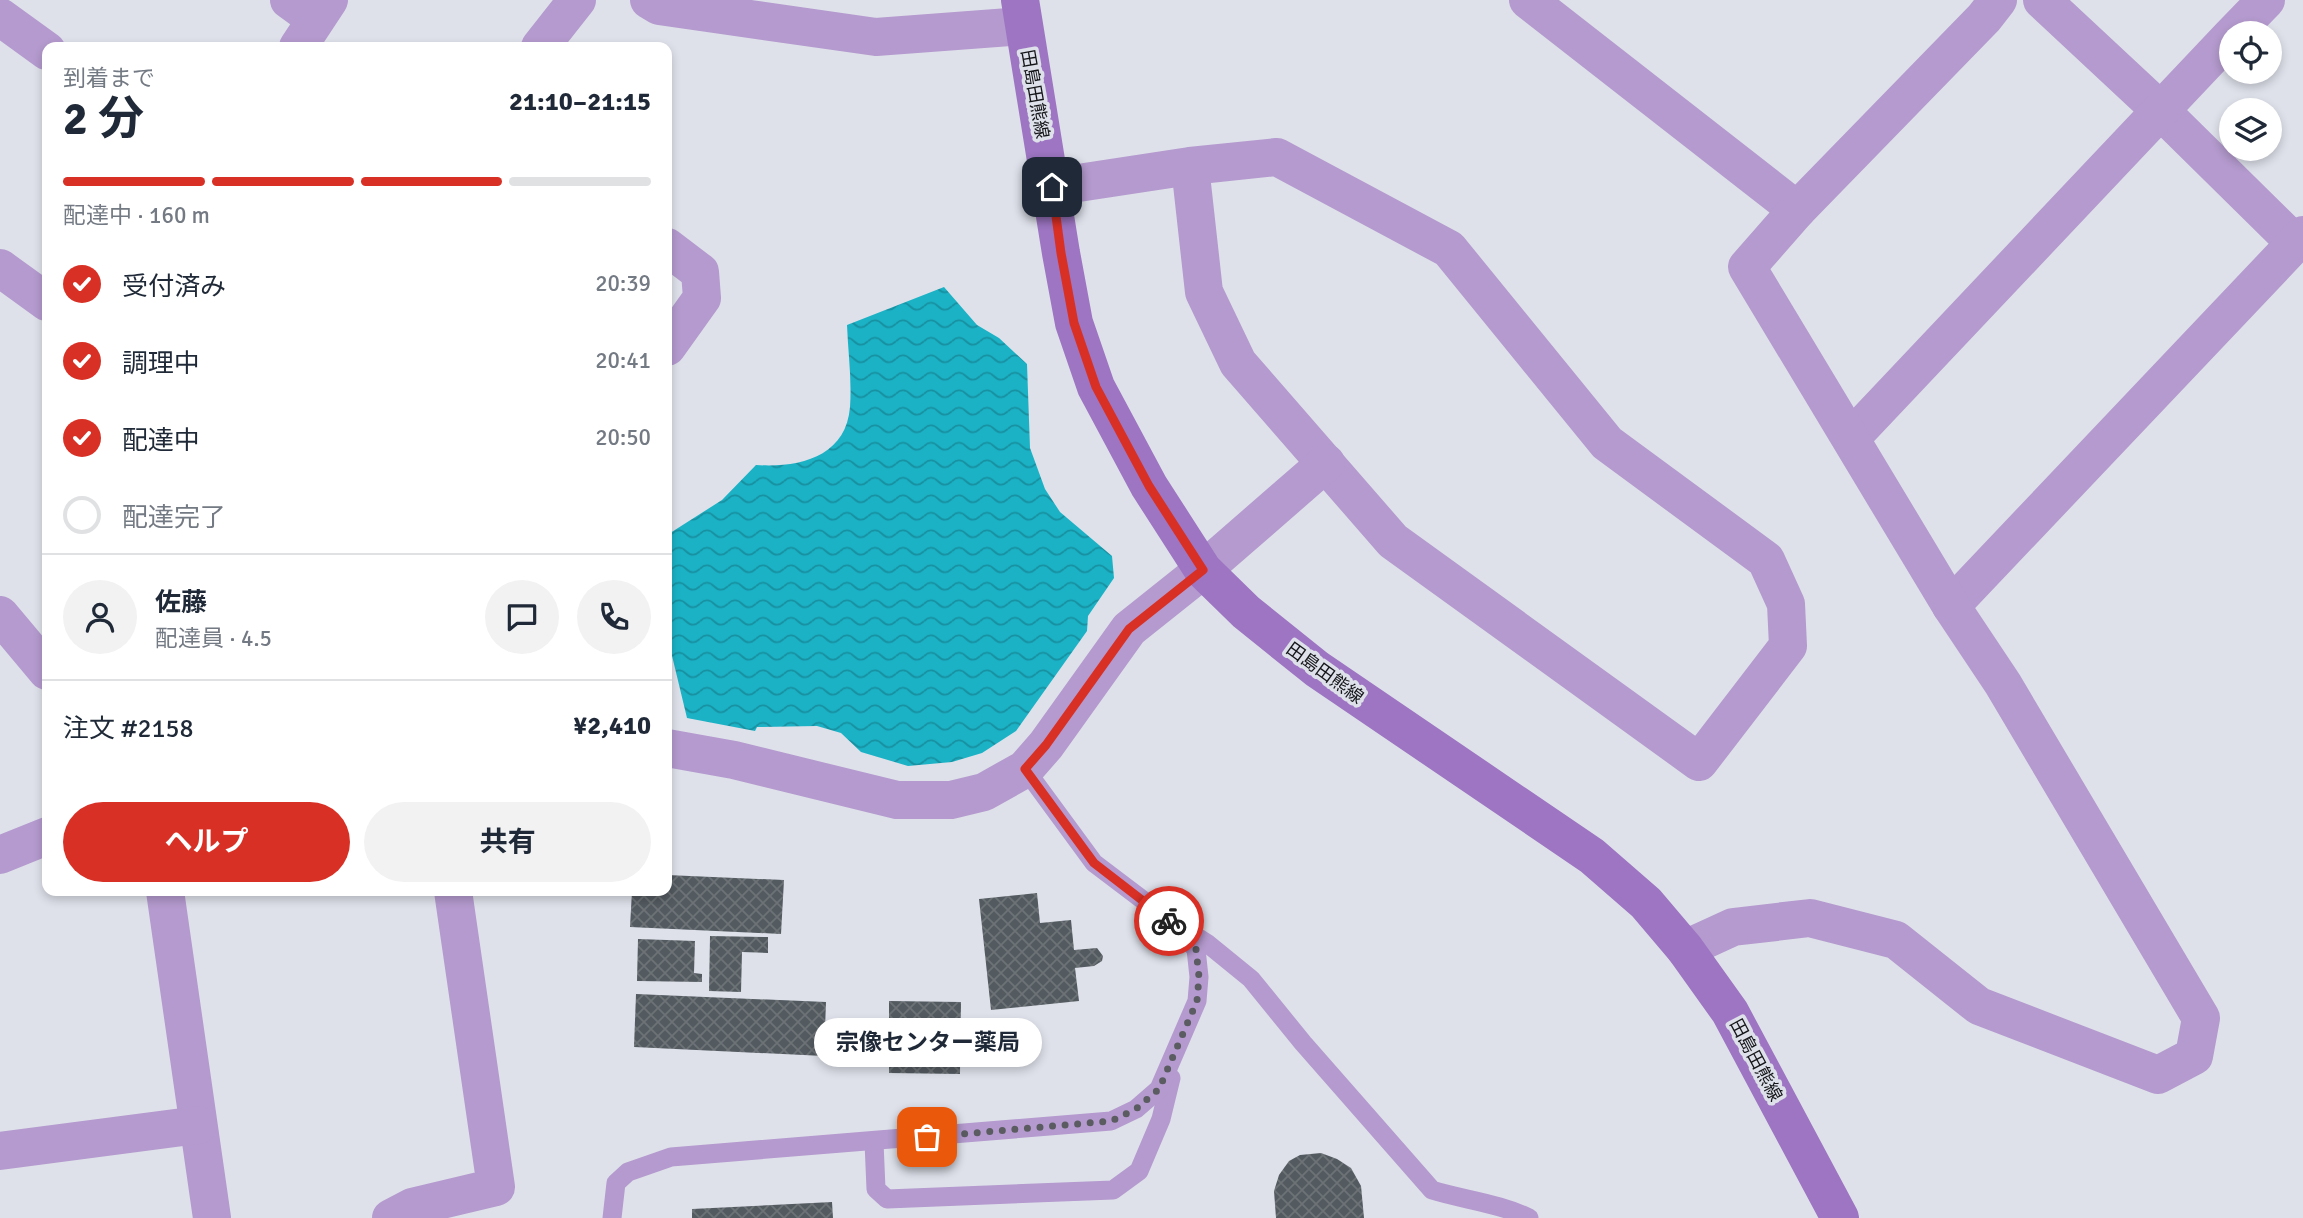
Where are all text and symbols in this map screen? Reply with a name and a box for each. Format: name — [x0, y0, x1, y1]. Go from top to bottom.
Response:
map controls — [2219, 21, 2282, 161]
button: locate — [2219, 21, 2282, 84]
street label: 田島田熊線 — [1016, 48, 1054, 140]
text: 到着まで — [63, 64, 155, 93]
text: 21:10–21:15 — [509, 86, 651, 118]
text: 2 分 — [63, 91, 144, 147]
button: layers — [2219, 98, 2282, 161]
pin — [1022, 157, 1082, 217]
icon: home — [1033, 168, 1071, 206]
text: 配達中 · 160 m — [63, 201, 210, 230]
icon: check — [63, 265, 101, 303]
text: 20:39 — [595, 269, 651, 298]
text: 受付済み — [122, 271, 226, 303]
icon: check — [63, 342, 101, 380]
text: 20:41 — [595, 346, 651, 375]
text: 調理中 — [122, 348, 200, 380]
icon: check — [63, 419, 101, 457]
text: 20:50 — [595, 423, 651, 452]
text: 配達中 — [122, 425, 200, 457]
text: 配達完了 — [122, 502, 226, 534]
button: person — [63, 580, 137, 654]
button: chat — [485, 580, 559, 654]
button: phone — [577, 580, 651, 654]
text: 佐藤 — [155, 587, 207, 619]
text: 配達員 · 4.5 — [155, 624, 272, 653]
street label: 田島田熊線 — [1282, 638, 1368, 708]
text: ¥2,410 — [573, 710, 651, 742]
text: 注文 #2158 — [63, 713, 194, 745]
button: ヘルプ — [63, 802, 350, 882]
button: 共有 — [364, 802, 651, 882]
courier — [1134, 886, 1204, 956]
icon: bike — [1150, 902, 1188, 940]
street label: 田島田熊線 — [1725, 1015, 1787, 1105]
callout: 宗像センター薬局 — [813, 1018, 1041, 1067]
text: 宗像センター薬局 — [836, 1028, 1020, 1057]
pin — [897, 1107, 957, 1167]
icon: bag — [908, 1118, 946, 1156]

